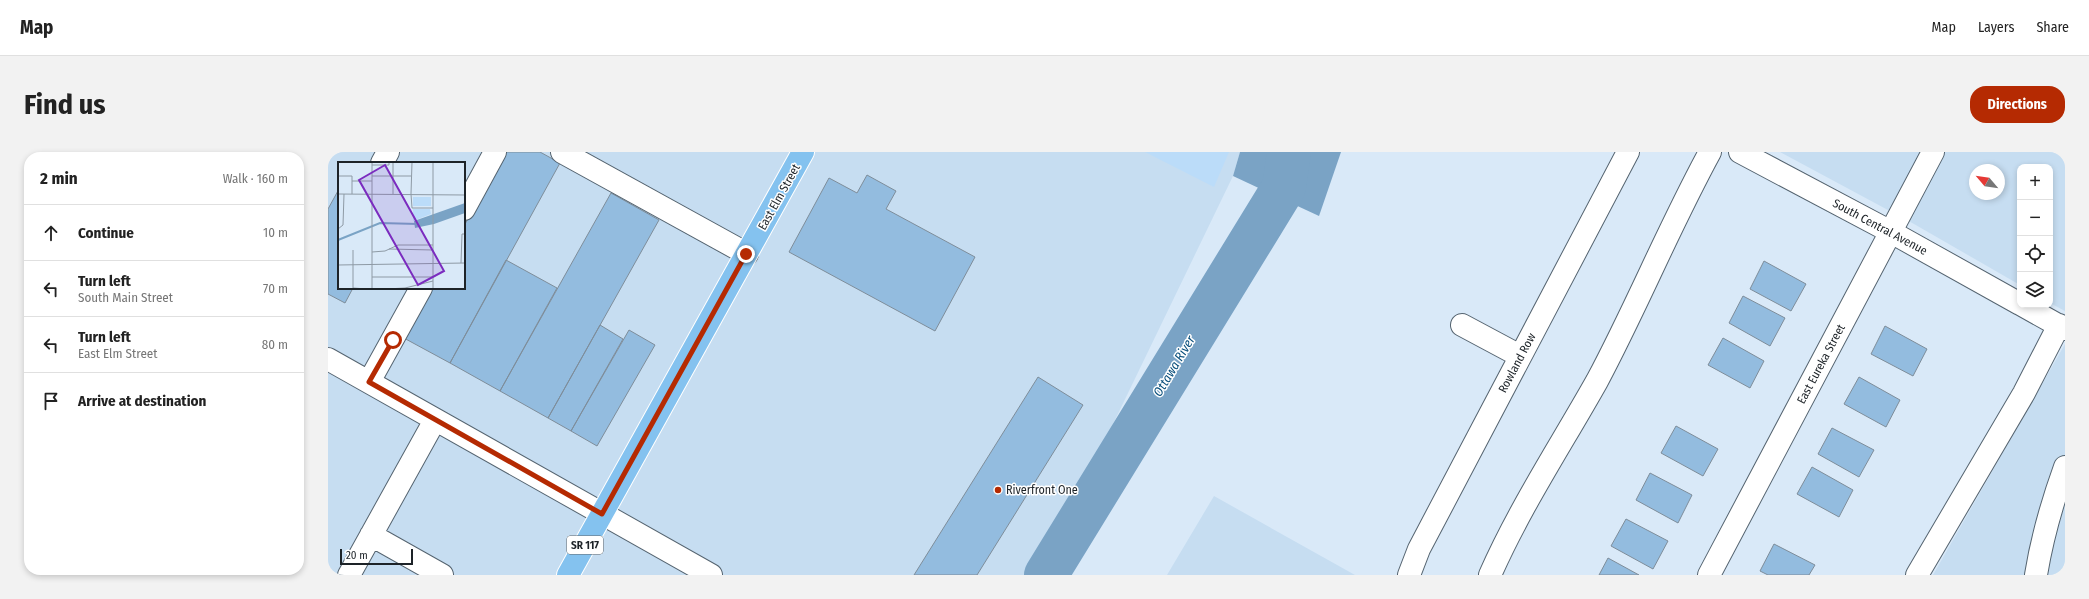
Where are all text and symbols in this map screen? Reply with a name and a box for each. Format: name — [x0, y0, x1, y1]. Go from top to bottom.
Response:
text: Map — [20, 16, 53, 39]
text: Map — [1932, 19, 1956, 36]
text: Layers — [1978, 19, 2014, 36]
text: Share — [2036, 19, 2069, 36]
button: Directions — [1970, 86, 2065, 123]
text: Find us — [24, 88, 106, 121]
street label: East Elm Street — [755, 161, 803, 233]
inset map — [338, 162, 465, 289]
north arrow — [1969, 164, 2005, 200]
map controls — [2017, 164, 2053, 308]
button: + — [2017, 164, 2053, 200]
text: 2 min — [40, 168, 78, 189]
text: Walk · 160 m — [223, 171, 288, 186]
street label: South Central Avenue — [1830, 196, 1930, 258]
button: − — [2017, 200, 2053, 236]
icon: ahead — [40, 222, 62, 244]
text: Continue — [78, 224, 134, 242]
text: 10 m — [263, 225, 288, 240]
button: locate — [2017, 236, 2053, 272]
route end — [737, 245, 755, 263]
text: Turn left — [78, 272, 131, 290]
button: layers — [2017, 272, 2053, 308]
icon: left — [40, 278, 62, 300]
text: 70 m — [263, 281, 288, 296]
text: South Main Street — [78, 290, 173, 305]
street label: East Eureka Street — [1794, 322, 1848, 406]
text: Turn left — [78, 328, 131, 346]
route start — [384, 331, 402, 349]
street label: Rowland Row — [1495, 331, 1539, 395]
water label: Ottawa River — [1150, 333, 1198, 399]
icon: left — [40, 334, 62, 356]
text: 80 m — [262, 337, 288, 352]
text: East Elm Street — [78, 346, 158, 361]
icon: arrive — [40, 390, 62, 412]
text: Arrive at destination — [78, 392, 206, 410]
place label: Riverfront One — [1006, 483, 1078, 497]
marker: Riverfront One — [993, 485, 1003, 495]
road number: SR 117 — [567, 536, 603, 554]
scale bar — [340, 547, 413, 566]
text: 20 m — [346, 549, 368, 562]

